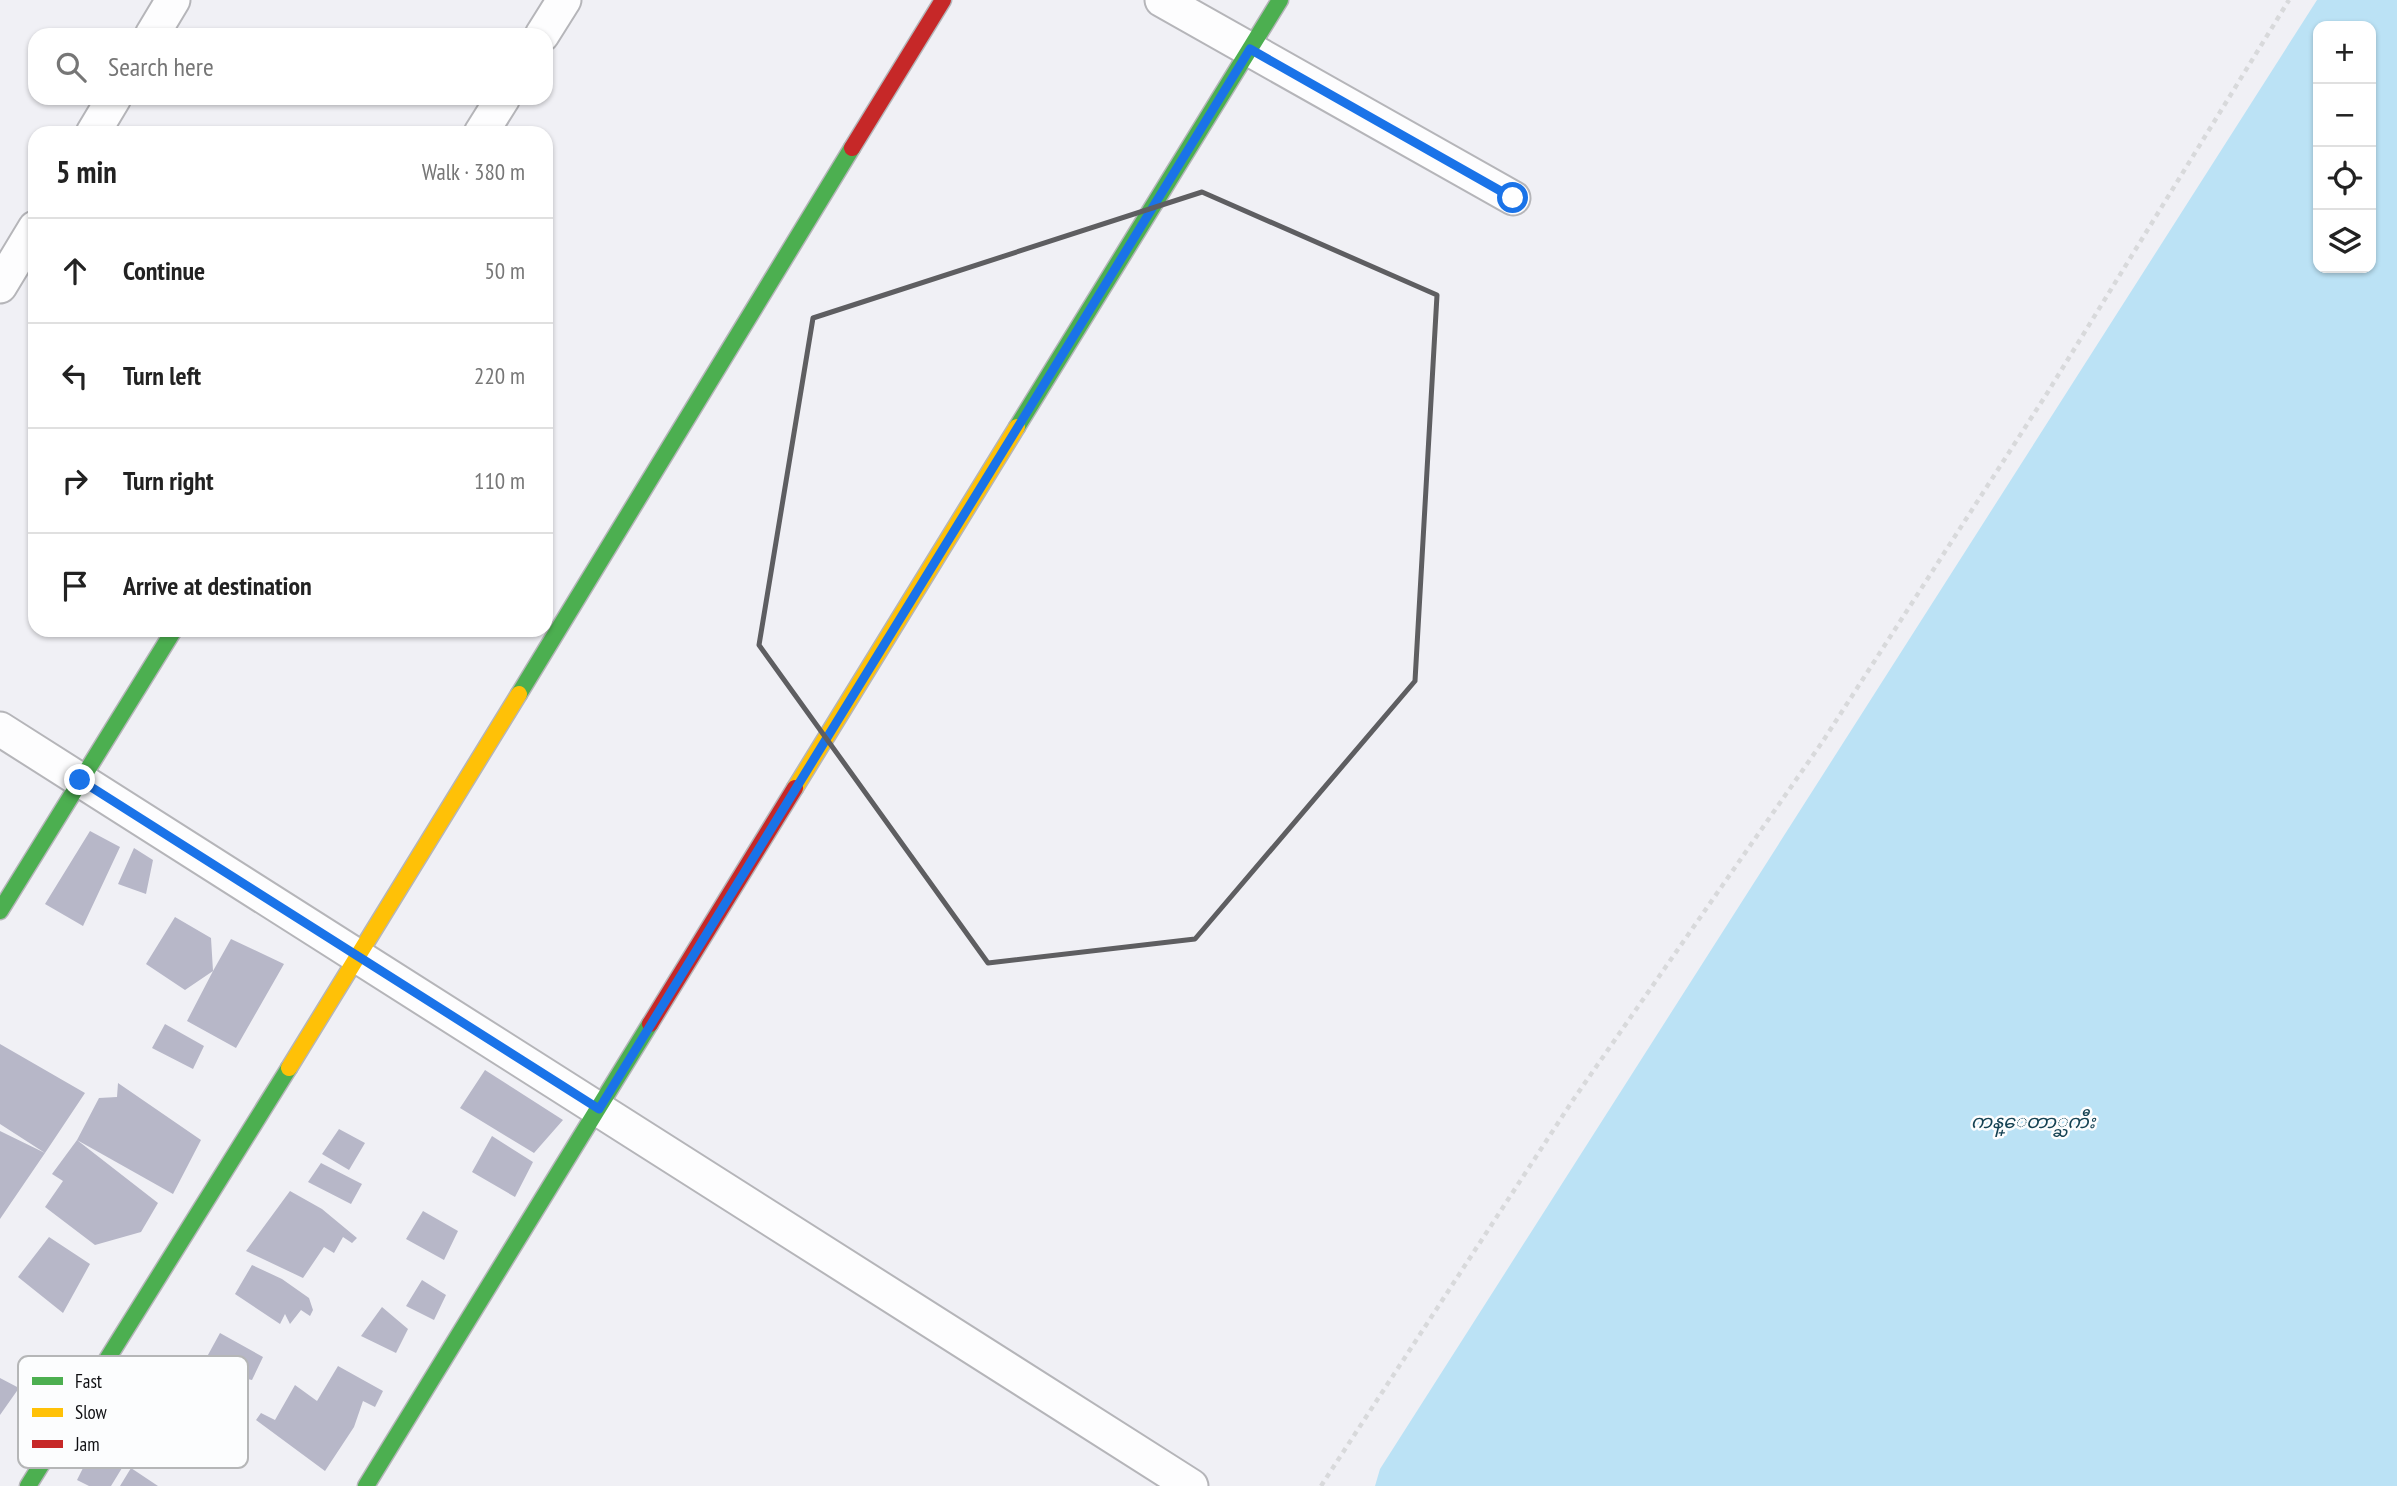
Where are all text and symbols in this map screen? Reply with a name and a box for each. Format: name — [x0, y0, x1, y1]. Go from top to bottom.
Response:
map controls — [2313, 21, 2376, 273]
button: + — [2313, 21, 2376, 84]
search box — [28, 28, 553, 105]
icon: search — [52, 48, 90, 86]
text: Search here — [108, 50, 214, 83]
button: − — [2313, 84, 2376, 147]
button: locate — [2313, 147, 2376, 210]
text: 5 min — [56, 152, 117, 191]
text: Walk · 380 m — [422, 157, 525, 186]
route start — [1497, 182, 1528, 213]
button: layers — [2313, 210, 2376, 273]
icon: ahead — [56, 252, 94, 290]
text: Continue — [123, 254, 205, 287]
text: 50 m — [484, 256, 525, 285]
icon: left — [56, 357, 94, 395]
text: Turn left — [123, 359, 201, 392]
text: 220 m — [474, 361, 525, 390]
icon: right — [56, 462, 94, 500]
text: Turn right — [123, 464, 214, 497]
text: 110 m — [474, 466, 525, 495]
icon: arrive — [56, 567, 94, 605]
text: Arrive at destination — [123, 569, 312, 602]
route end — [64, 764, 95, 795]
water label: ကန္ေတာ္ႀကီး — [1971, 1108, 2097, 1137]
legend — [18, 1356, 248, 1468]
text: Fast — [75, 1369, 103, 1393]
text: Slow — [75, 1400, 108, 1424]
text: Jam — [74, 1432, 100, 1456]

